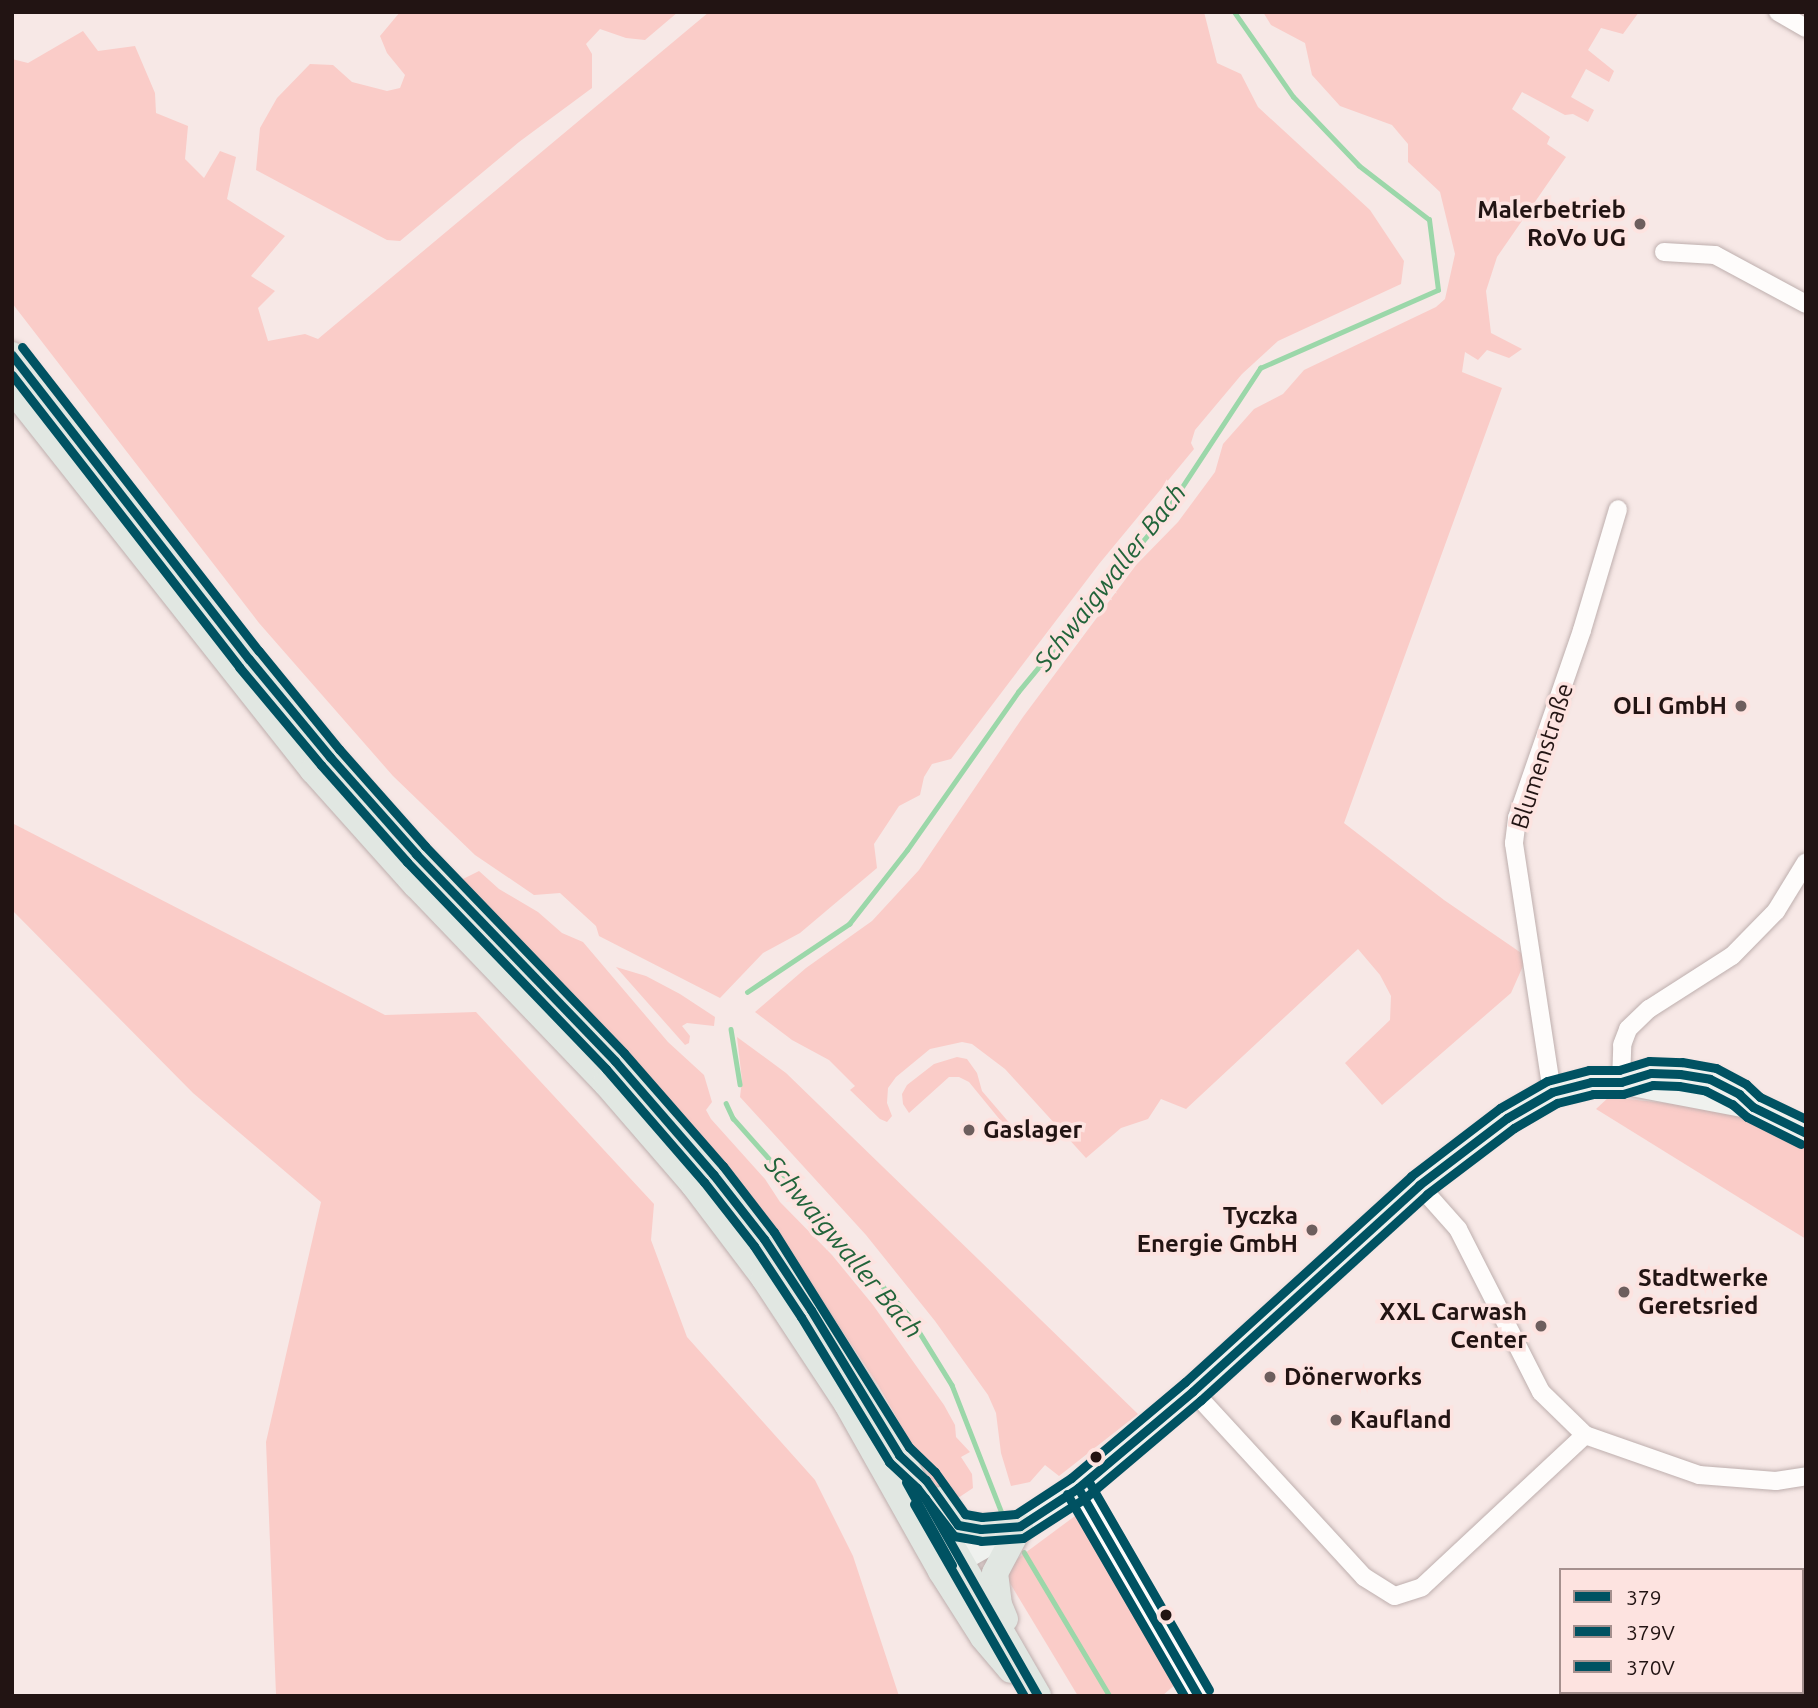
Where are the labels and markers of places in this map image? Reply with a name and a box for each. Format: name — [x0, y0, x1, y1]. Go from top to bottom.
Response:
place label: Malerbetrieb RoVo UG — [1477, 196, 1626, 252]
marker: Malerbetrieb RoVo UG — [1632, 216, 1648, 232]
place label: OLI GmbH — [1613, 692, 1727, 720]
marker: OLI GmbH — [1733, 698, 1749, 714]
place label: Gaslager — [983, 1116, 1082, 1144]
marker: Gaslager — [961, 1122, 977, 1138]
place label: Tyczka Energie GmbH — [1137, 1202, 1298, 1258]
marker: Tyczka Energie GmbH — [1304, 1222, 1320, 1238]
place label: Stadtwerke Geretsried — [1638, 1264, 1768, 1320]
marker: Stadtwerke Geretsried — [1616, 1284, 1632, 1300]
place label: XXL Carwash Center — [1380, 1298, 1527, 1354]
marker: XXL Carwash Center — [1533, 1318, 1549, 1334]
place label: Dönerworks — [1284, 1363, 1422, 1391]
marker: Dönerworks — [1262, 1369, 1278, 1385]
place label: Kaufland — [1350, 1406, 1452, 1434]
marker: Kaufland — [1328, 1412, 1344, 1428]
unlabelled marker — [1089, 1450, 1103, 1464]
unlabelled marker — [1159, 1608, 1173, 1622]

